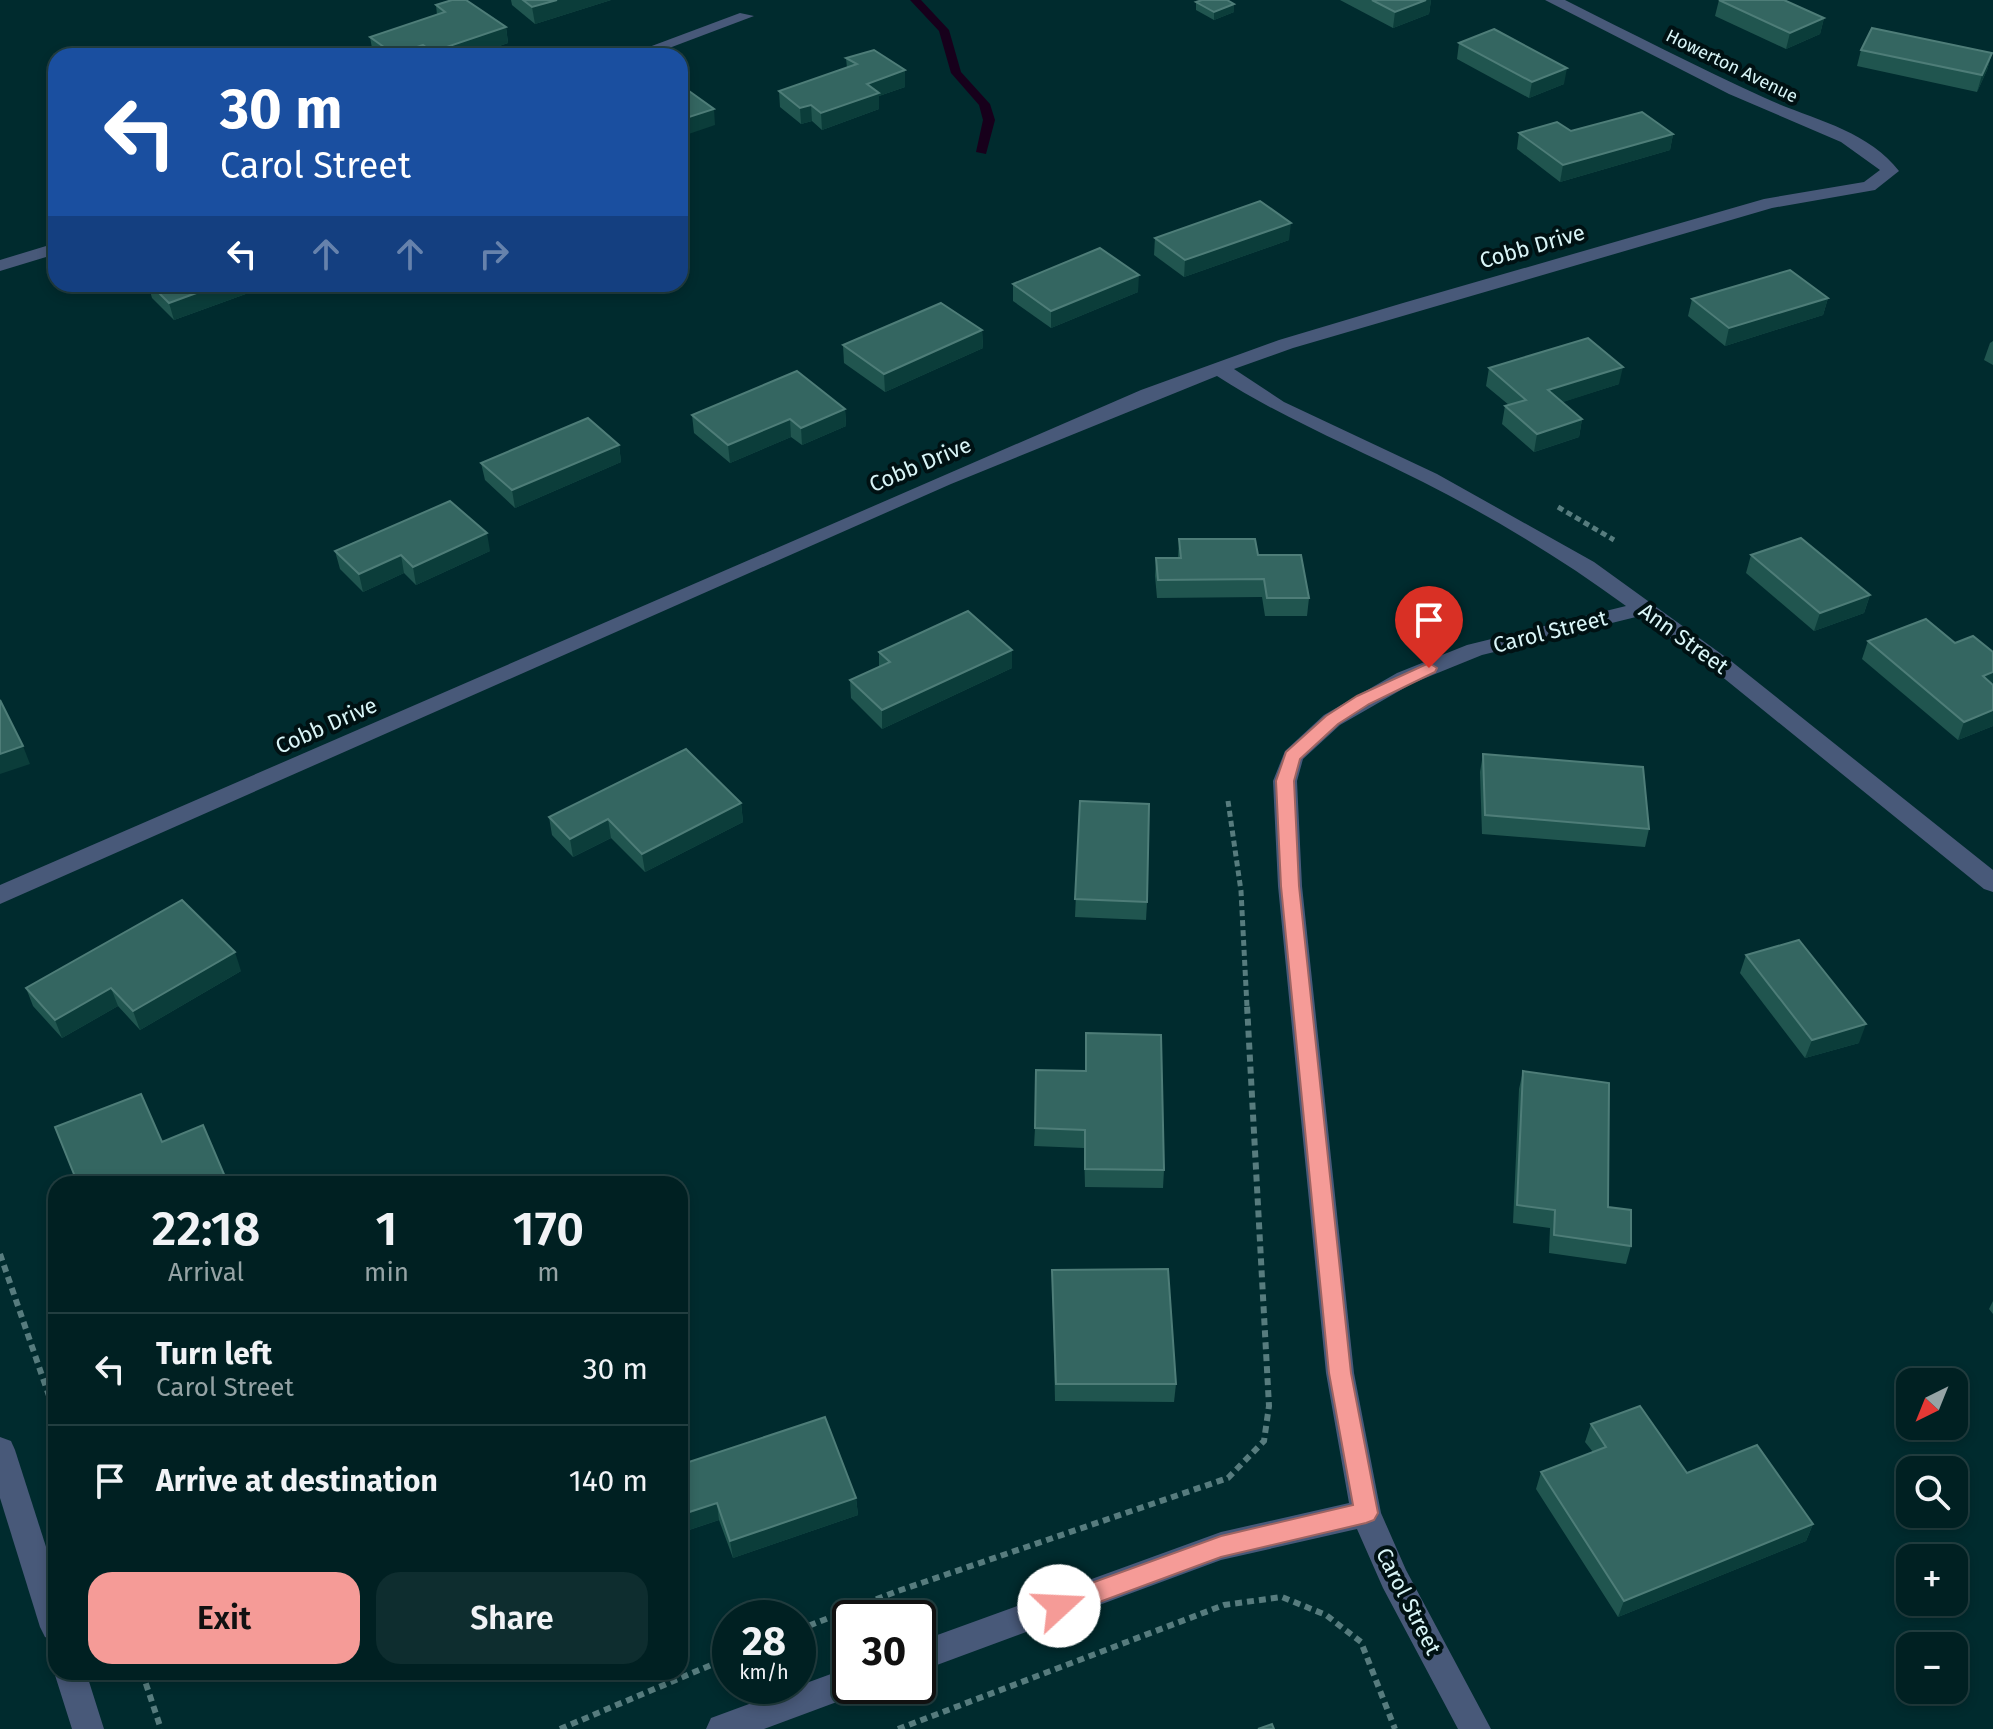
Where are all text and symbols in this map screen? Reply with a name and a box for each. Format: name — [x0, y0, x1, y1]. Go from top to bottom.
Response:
street label: Howerton Avenue — [1662, 25, 1802, 107]
text: 30 m — [220, 76, 342, 143]
icon: left — [88, 80, 192, 184]
text: Carol Street — [220, 144, 411, 188]
street label: Cobb Drive — [1476, 219, 1588, 274]
icon: left — [220, 232, 264, 276]
icon: ahead — [304, 232, 348, 276]
icon: ahead — [388, 232, 432, 276]
icon: right — [472, 232, 516, 276]
street label: Cobb Drive — [865, 431, 975, 498]
pin — [1395, 586, 1463, 668]
street label: Ann Street — [1634, 597, 1734, 680]
icon: arrive — [1407, 598, 1451, 642]
street label: Carol Street — [1490, 604, 1610, 659]
street label: Cobb Drive — [271, 691, 381, 760]
text: 22:18 — [152, 1200, 260, 1258]
text: 1 — [376, 1200, 397, 1258]
text: 170 — [513, 1200, 584, 1258]
text: Arrival — [168, 1257, 244, 1288]
text: min — [364, 1257, 409, 1288]
text: m — [537, 1257, 560, 1288]
text: Turn left — [156, 1336, 272, 1372]
icon: left — [88, 1347, 132, 1391]
text: 30 m — [583, 1351, 648, 1387]
north arrow — [1896, 1368, 1968, 1440]
map controls — [1896, 1368, 1968, 1704]
text: Carol Street — [156, 1372, 294, 1403]
button: search — [1896, 1456, 1968, 1528]
icon: arrive — [88, 1459, 132, 1503]
text: Arrive at destination — [156, 1463, 438, 1499]
text: 140 m — [569, 1463, 648, 1499]
street label: Carol Street — [1370, 1543, 1447, 1659]
button: + — [1896, 1544, 1968, 1616]
position arrow — [1017, 1564, 1101, 1648]
button: Exit — [88, 1572, 360, 1664]
button: Share — [376, 1572, 648, 1664]
speed limit sign: 30 — [832, 1600, 936, 1704]
text: 28 — [742, 1618, 786, 1666]
button: − — [1896, 1632, 1968, 1704]
text: km/h — [739, 1660, 789, 1684]

